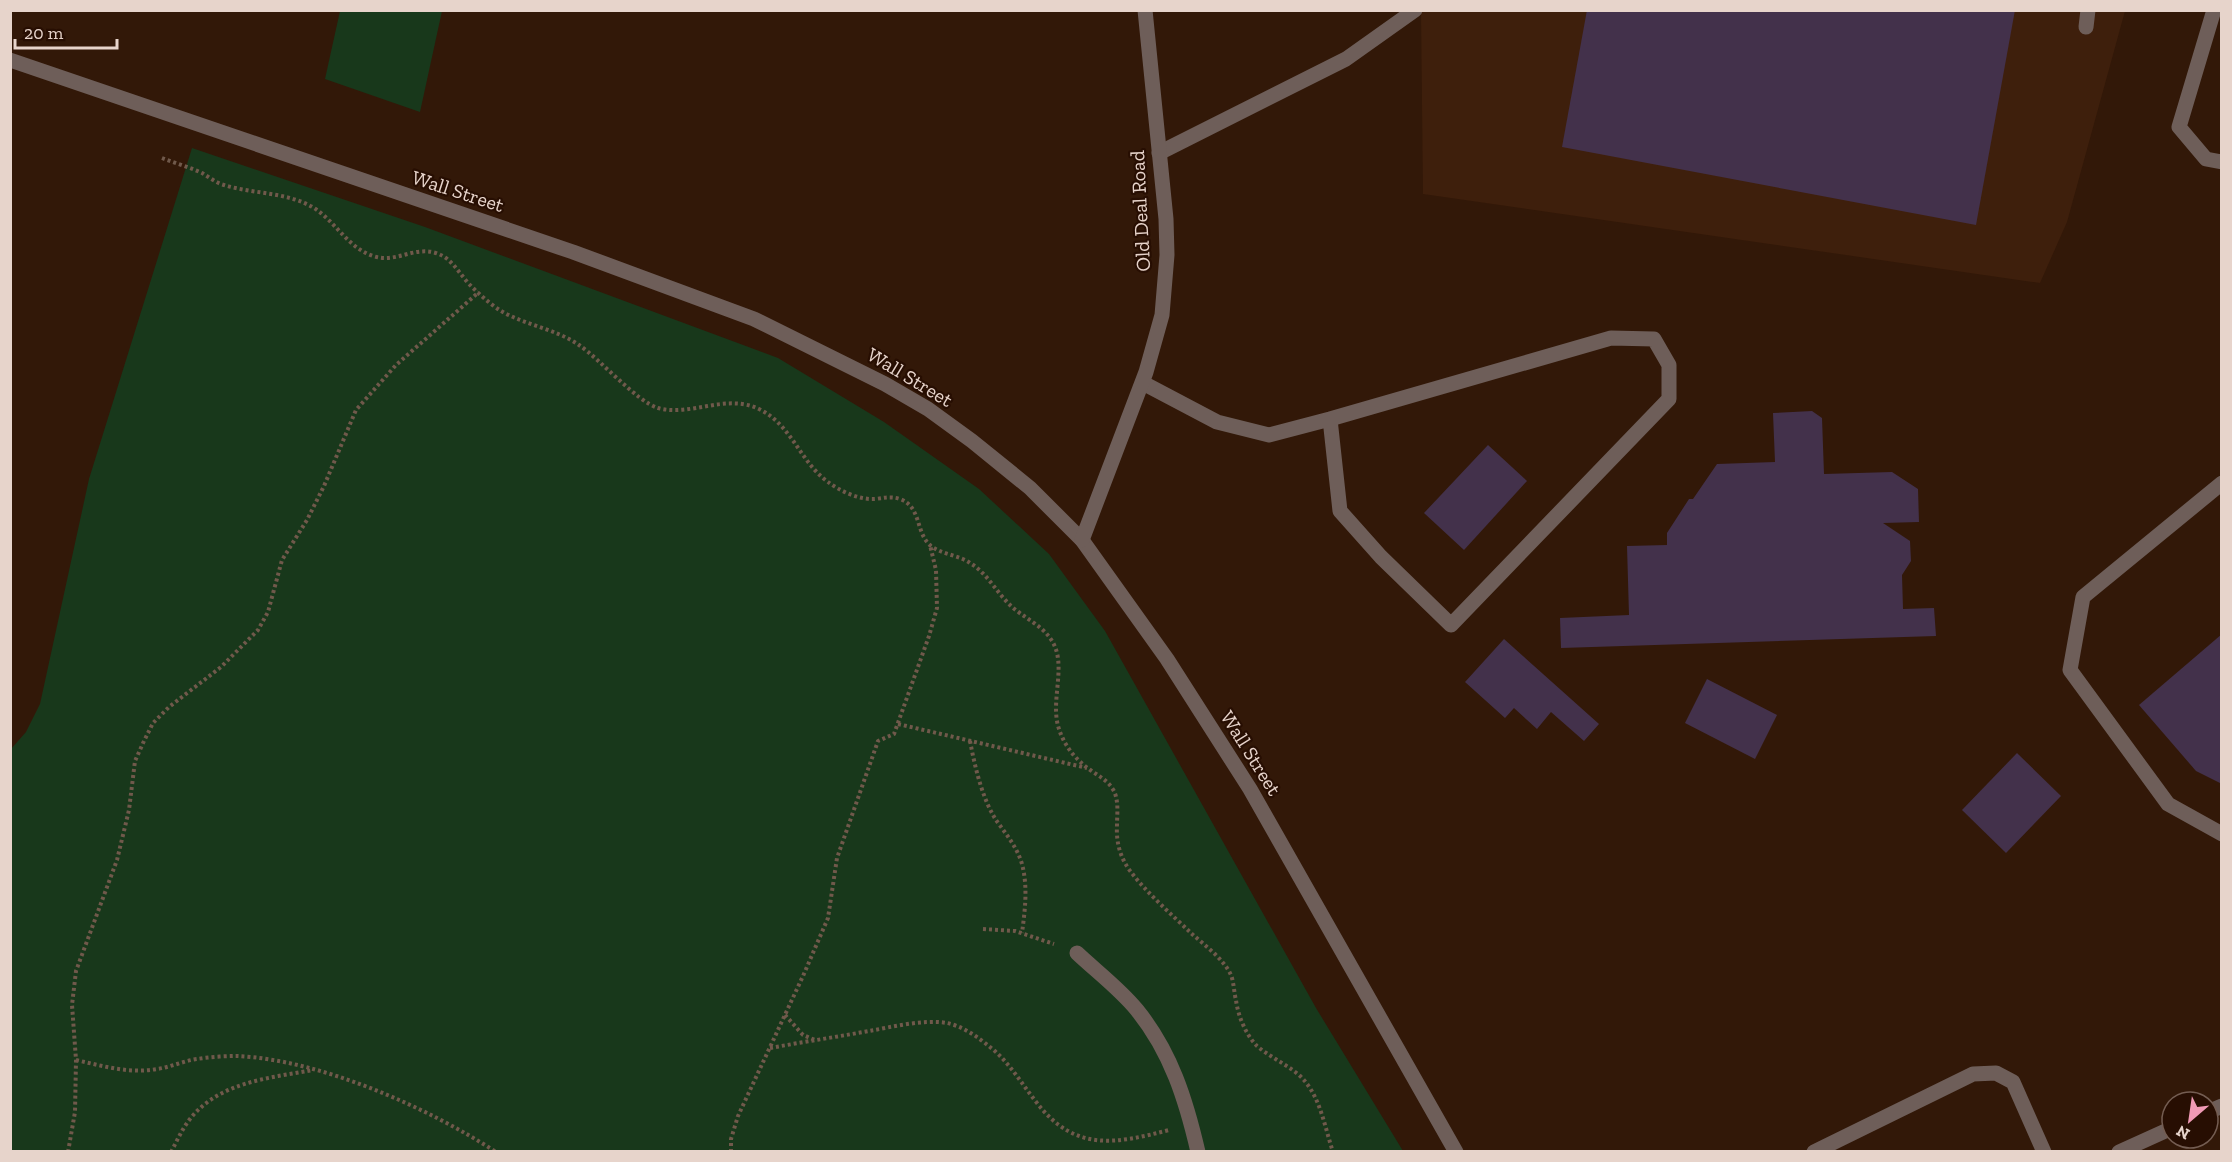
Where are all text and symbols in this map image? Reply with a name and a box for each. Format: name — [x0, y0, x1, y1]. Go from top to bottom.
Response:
scale bar — [15, 12, 117, 50]
text: 20 m — [24, 22, 64, 44]
street label: Old Deal Road — [1125, 150, 1155, 272]
street label: Wall Street — [409, 165, 508, 217]
street label: Wall Street — [863, 342, 958, 412]
street label: Wall Street — [1216, 706, 1287, 800]
north arrow — [2160, 1090, 2220, 1150]
text: N — [2173, 1121, 2193, 1144]

